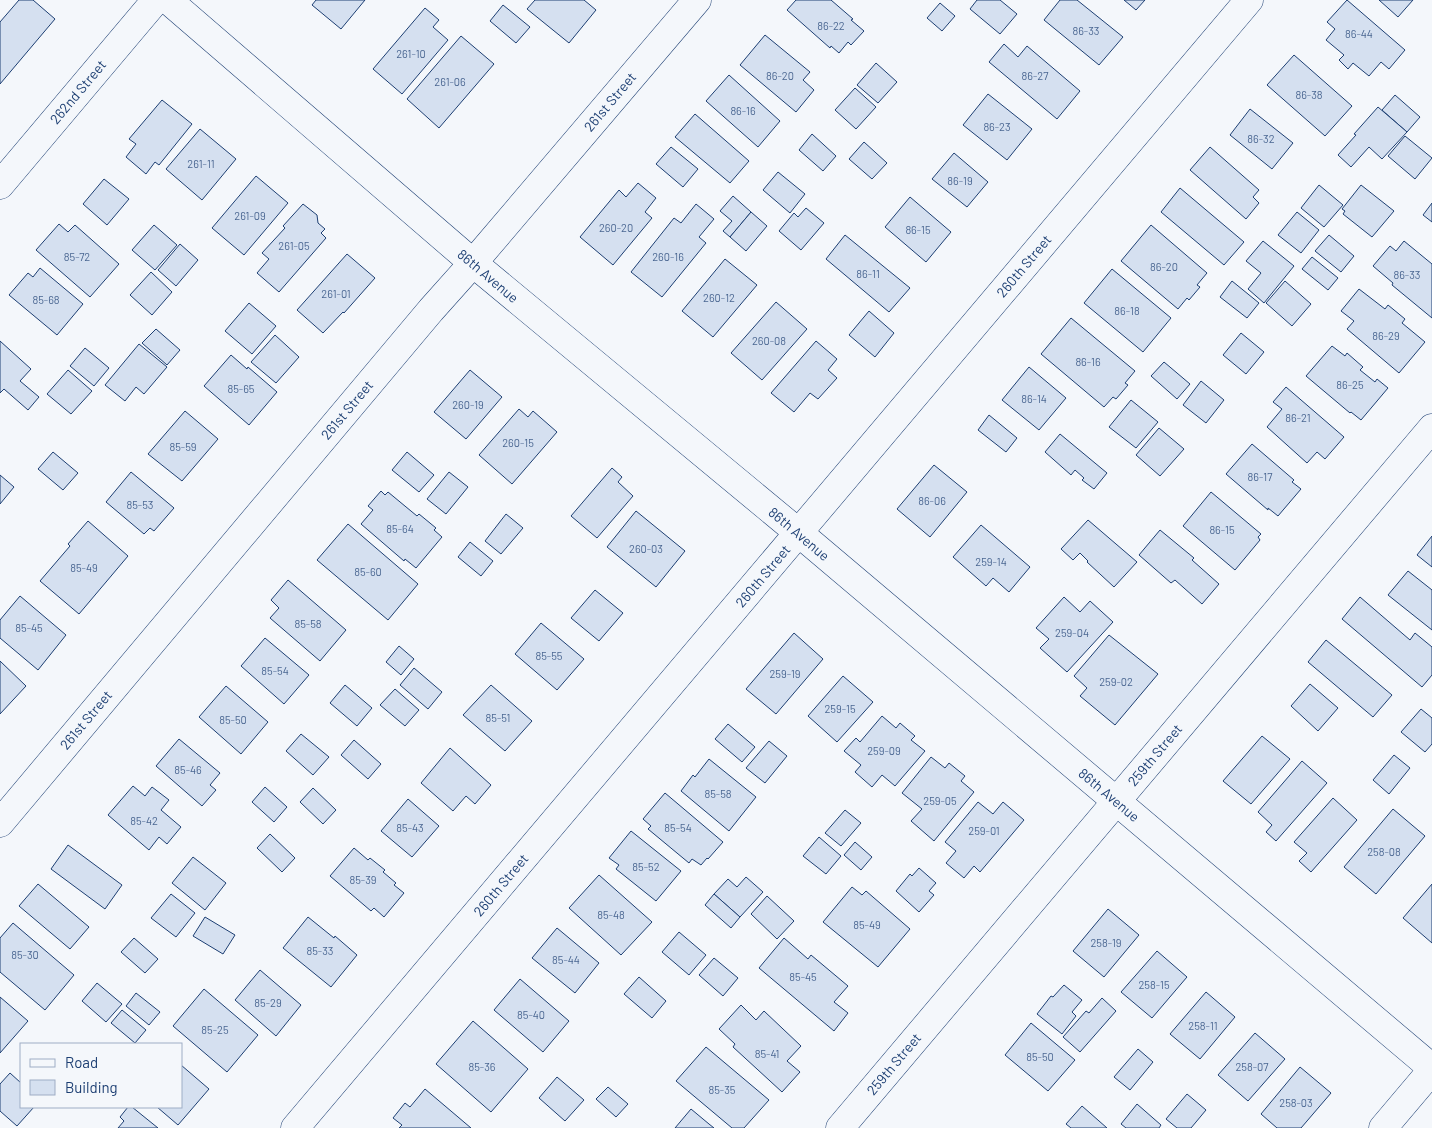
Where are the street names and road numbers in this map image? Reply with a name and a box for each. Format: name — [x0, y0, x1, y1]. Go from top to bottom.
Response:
street label: 262nd Street — [46, 56, 109, 127]
street label: 261st Street — [580, 69, 639, 135]
street label: 260th Street — [993, 231, 1055, 300]
street label: 86th Avenue — [454, 245, 522, 306]
street label: 261st Street — [317, 377, 376, 443]
street label: 86th Avenue — [765, 503, 833, 564]
street label: 260th Street — [732, 541, 794, 610]
street label: 261st Street — [56, 687, 115, 753]
street label: 259th Street — [1124, 720, 1185, 789]
street label: 86th Avenue — [1075, 764, 1143, 825]
street label: 260th Street — [470, 850, 532, 919]
street label: 259th Street — [863, 1029, 924, 1098]

